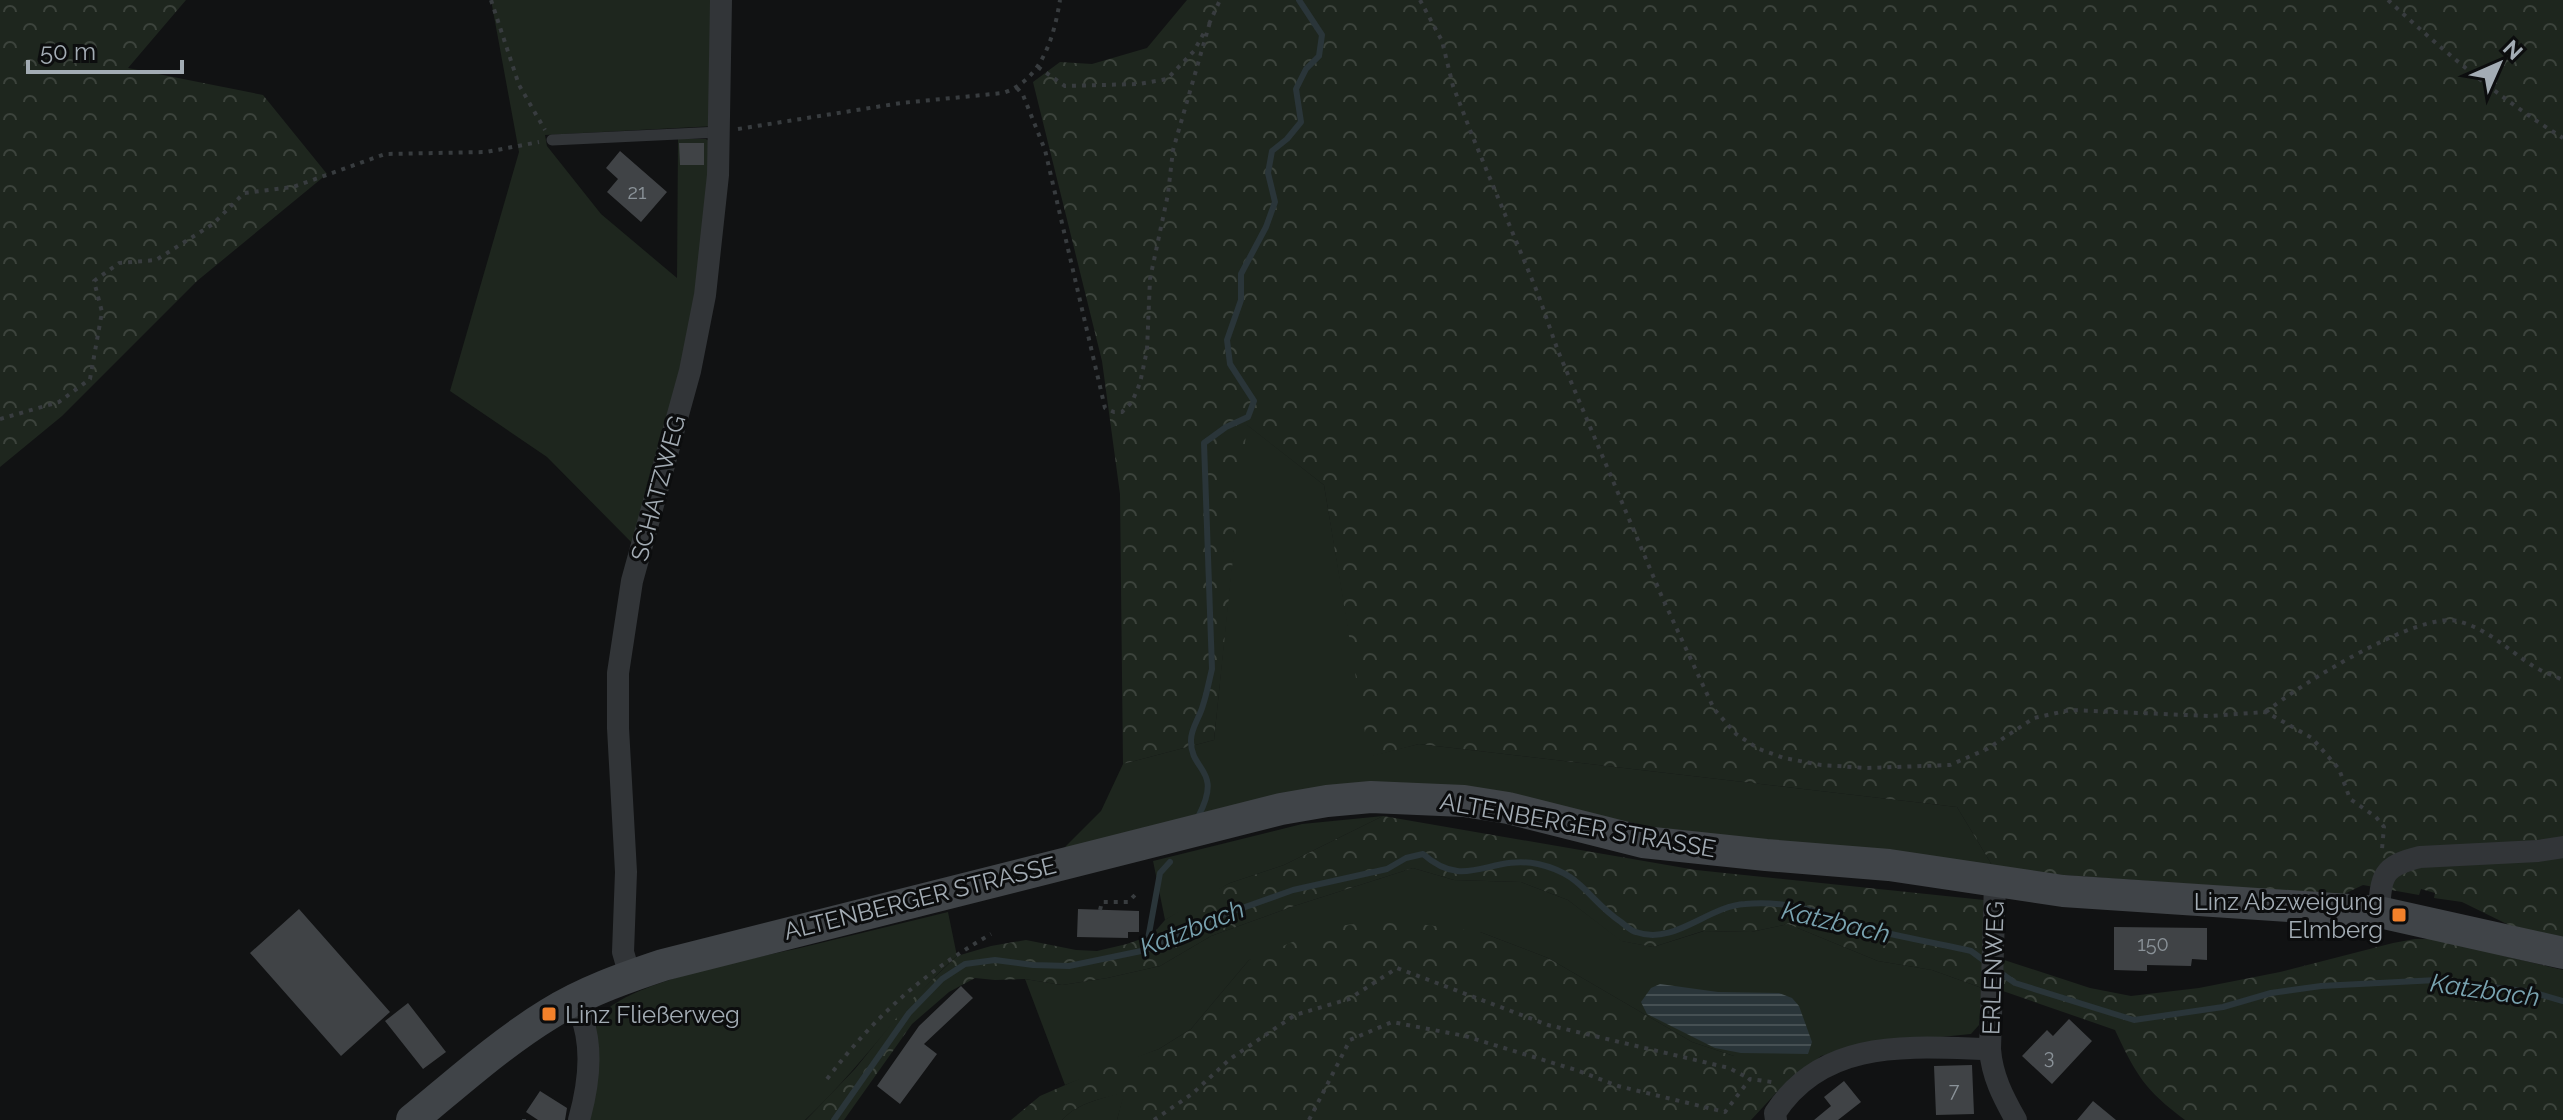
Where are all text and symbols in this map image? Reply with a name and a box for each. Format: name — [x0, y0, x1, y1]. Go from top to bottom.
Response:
scale bar — [28, 24, 182, 74]
north arrow — [2459, 24, 2539, 104]
text: N — [2498, 35, 2528, 65]
text: 50 m — [40, 37, 96, 66]
house number: 21 — [628, 180, 647, 204]
street label: SCHATZWEG — [625, 412, 691, 564]
street label: ALTENBERGER STRASSE — [1438, 786, 1718, 864]
street label: ALTENBERGER STRASSE — [781, 850, 1059, 946]
place label: Linz Abzweigung Elmberg — [2194, 887, 2383, 944]
water label: Katzbach — [1135, 893, 1249, 963]
water label: Katzbach — [1779, 895, 1893, 949]
street label: ERLENWEG — [1976, 901, 2010, 1035]
marker: Linz Abzweigung Elmberg — [2390, 906, 2408, 924]
house number: 150 — [2137, 932, 2169, 956]
water label: Katzbach — [2428, 967, 2542, 1013]
place label: Linz Fließerweg — [565, 1000, 740, 1029]
marker: Linz Fließerweg — [540, 1005, 558, 1023]
house number: 3 — [2044, 1045, 2054, 1069]
house number: 7 — [1949, 1078, 1960, 1102]

